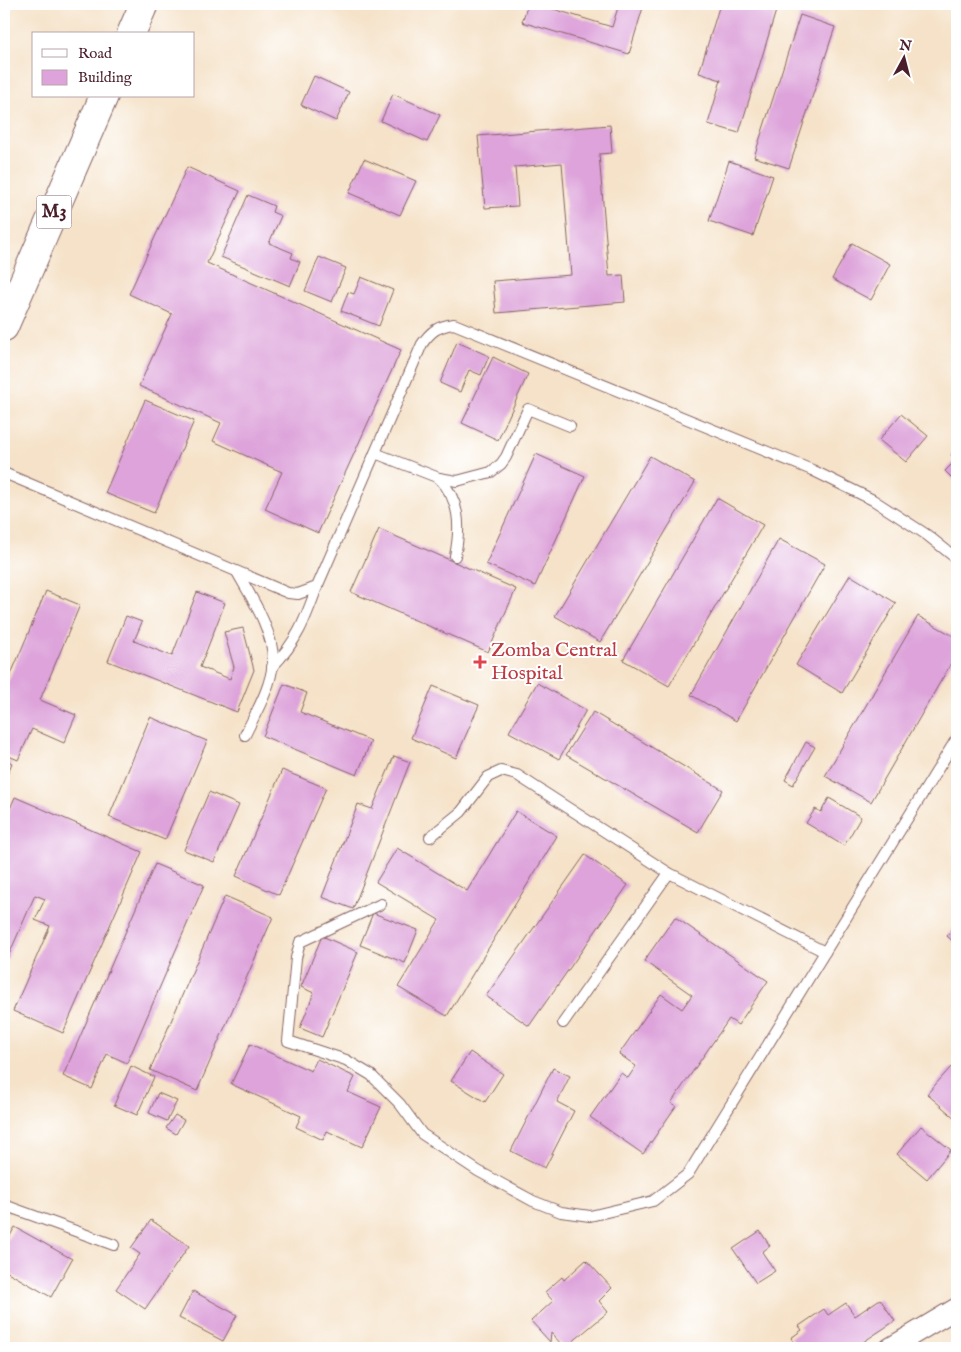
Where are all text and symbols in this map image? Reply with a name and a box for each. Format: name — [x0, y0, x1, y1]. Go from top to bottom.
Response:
legend — [32, 32, 195, 98]
north arrow — [878, 32, 928, 82]
text: N — [897, 36, 913, 56]
text: Road — [78, 44, 113, 63]
text: Building — [78, 68, 133, 87]
road number: M3 — [36, 196, 72, 228]
place label: Zomba Central Hospital — [491, 638, 618, 686]
marker: Zomba Central Hospital — [473, 655, 487, 669]

